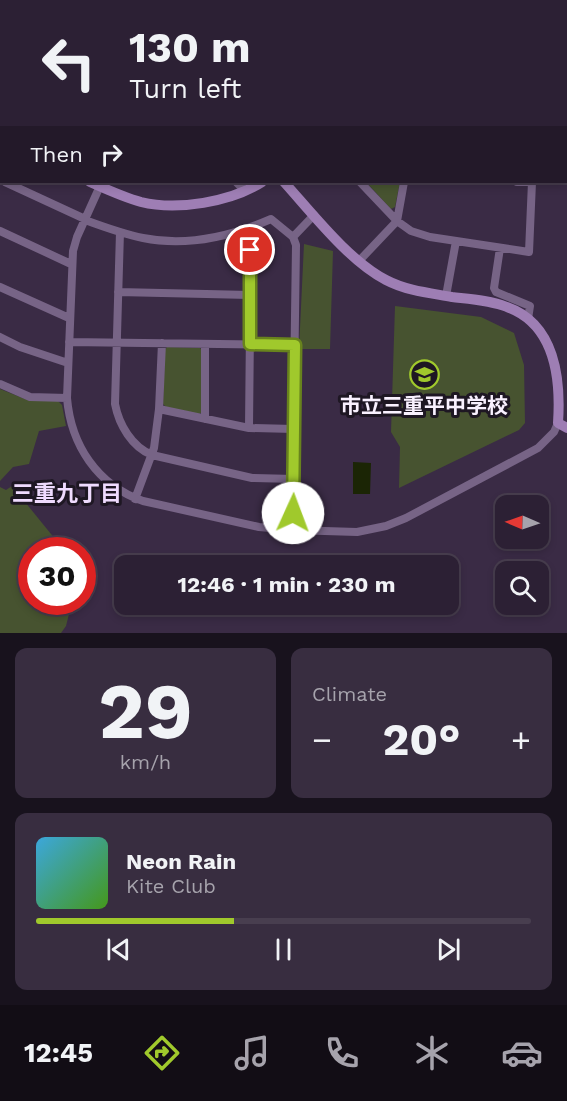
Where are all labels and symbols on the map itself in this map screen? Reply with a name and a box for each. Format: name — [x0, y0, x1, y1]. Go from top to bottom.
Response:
pin — [224, 224, 275, 275]
school or university icon: 市立三重平中学校 — [408, 359, 440, 391]
place label: 市立三重平中学校 — [340, 393, 508, 418]
district label: 三重九丁目 — [12, 481, 122, 506]
position arrow — [261, 481, 325, 545]
north arrow — [495, 495, 549, 549]
speed limit sign: 30 — [18, 537, 96, 615]

